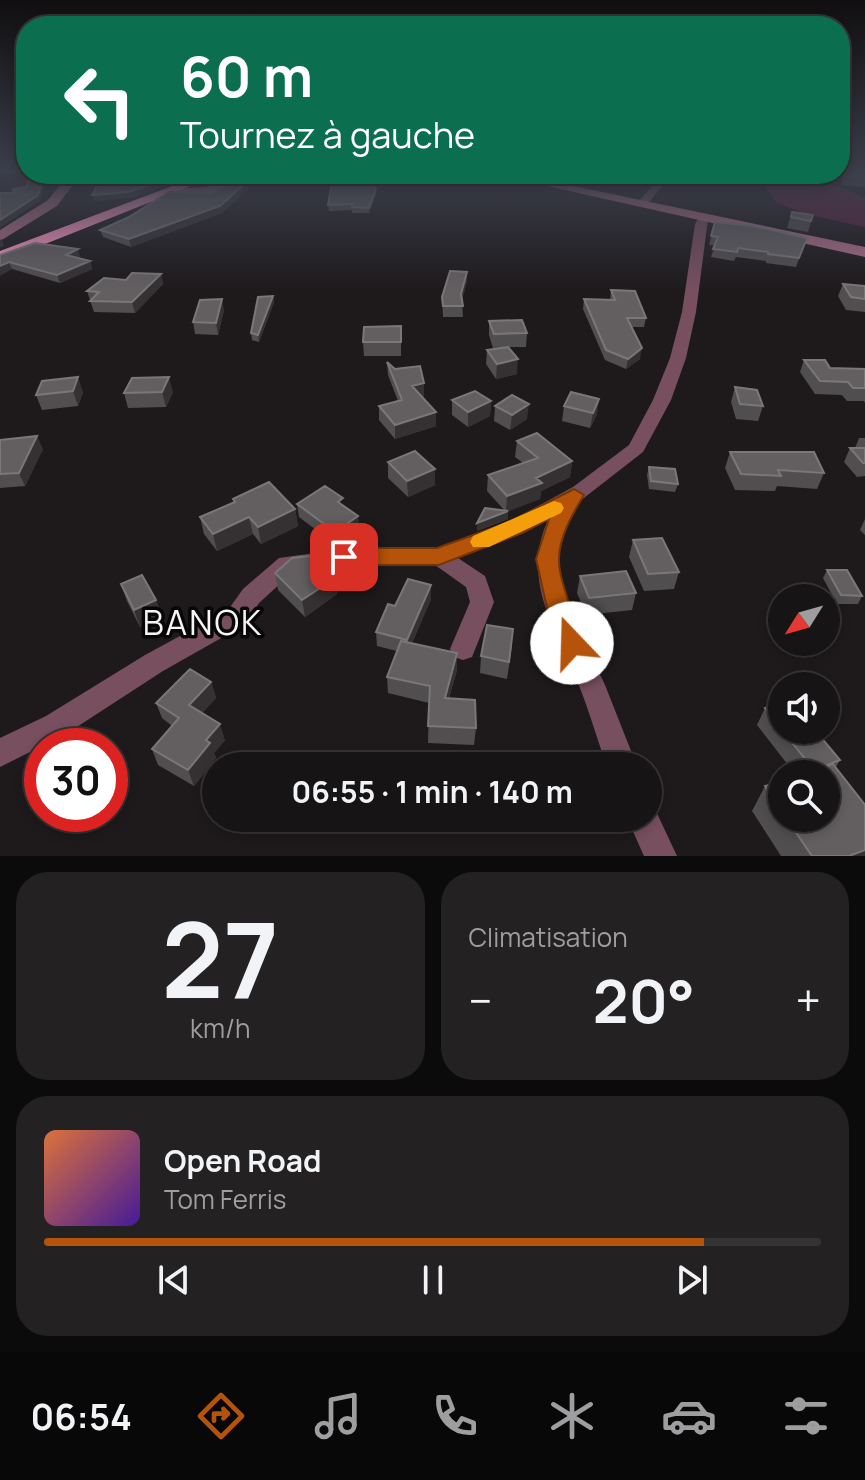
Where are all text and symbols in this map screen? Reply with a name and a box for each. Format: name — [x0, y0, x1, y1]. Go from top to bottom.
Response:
text: 60 m — [180, 37, 313, 114]
icon: left — [48, 48, 152, 152]
text: Tournez à gauche — [180, 110, 475, 159]
pin — [310, 523, 378, 591]
icon: arrive — [322, 535, 366, 579]
north arrow — [768, 584, 840, 656]
map controls — [768, 584, 840, 832]
district label: BANOK — [143, 599, 263, 645]
position arrow — [530, 601, 614, 685]
button: sound — [768, 672, 840, 744]
speed limit sign: 30 — [24, 728, 128, 832]
button: search — [768, 760, 840, 832]
text: 06:55 · 1 min · 140 m — [291, 771, 573, 812]
text: 27 — [162, 887, 279, 1029]
text: Climatisation — [469, 919, 628, 955]
text: 20° — [593, 959, 695, 1041]
text: − — [469, 970, 492, 1030]
text: + — [796, 970, 821, 1030]
text: km/h — [190, 1010, 250, 1046]
text: Open Road — [164, 1140, 321, 1181]
text: Tom Ferris — [164, 1181, 286, 1217]
icon: previous — [152, 1258, 196, 1302]
icon: pause — [411, 1258, 455, 1302]
icon: next — [670, 1258, 714, 1302]
icon: directions — [193, 1388, 249, 1444]
icon: music — [310, 1388, 366, 1444]
icon: phone — [427, 1388, 483, 1444]
icon: climate — [544, 1388, 600, 1444]
icon: car — [661, 1388, 717, 1444]
icon: filters — [778, 1388, 834, 1444]
text: 06:54 — [31, 1392, 132, 1441]

